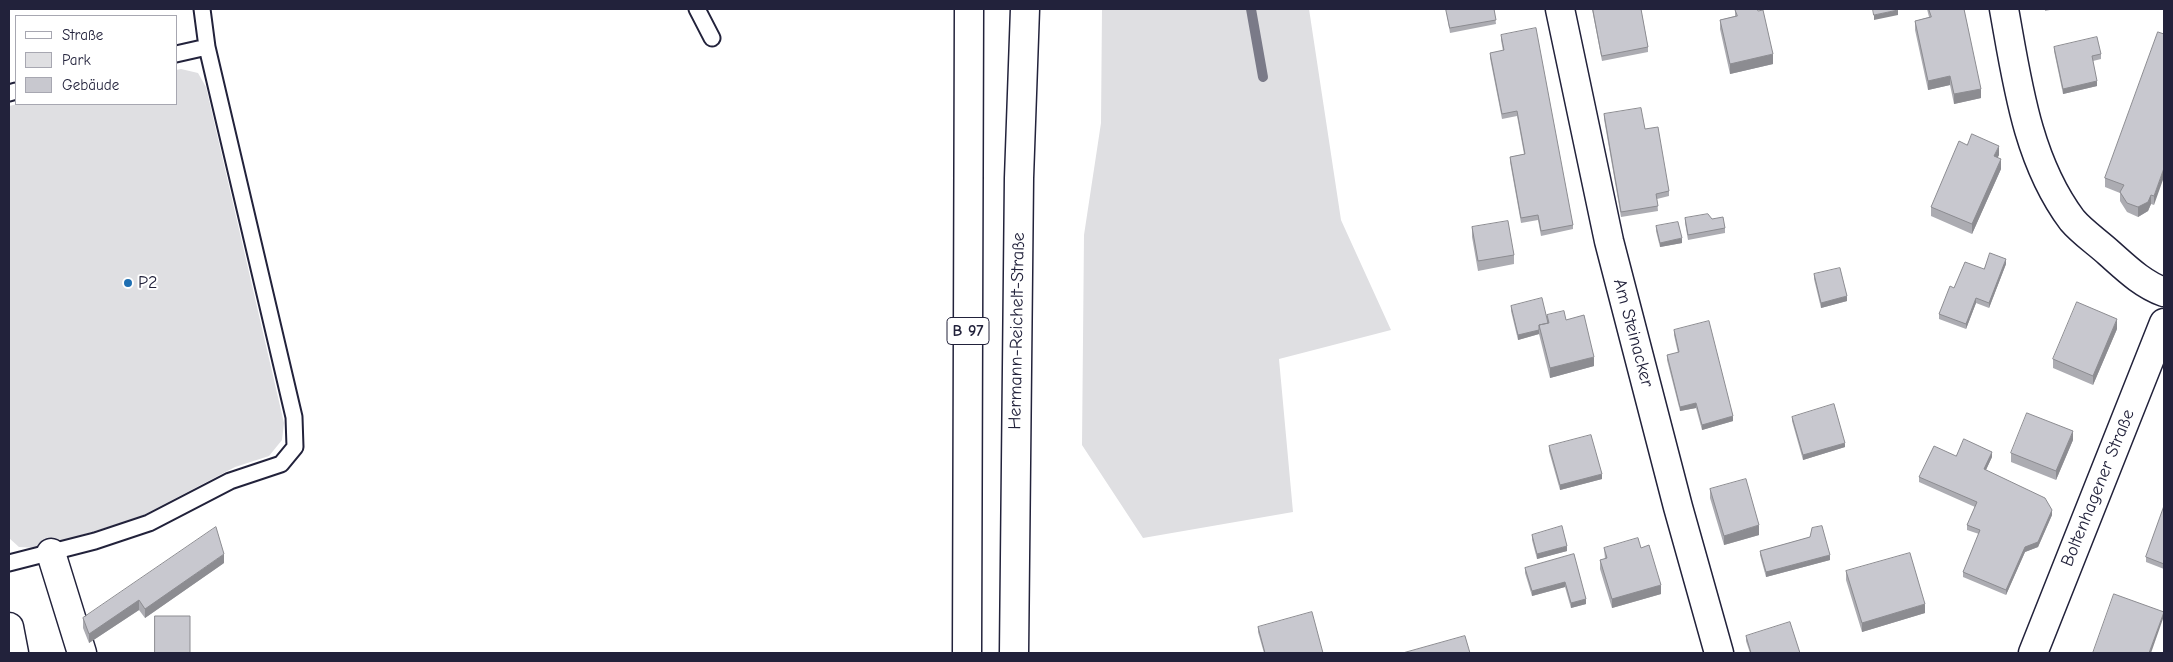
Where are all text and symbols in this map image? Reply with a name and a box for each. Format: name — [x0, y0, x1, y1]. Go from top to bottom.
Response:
legend — [15, 15, 178, 105]
text: Straße — [62, 26, 103, 44]
text: Park — [62, 51, 91, 69]
text: Gebäude — [62, 76, 119, 94]
street label: Hermann-Reichelt-Straße — [1004, 232, 1030, 430]
place label: P2 — [138, 272, 157, 294]
street label: Am Steinacker — [1608, 276, 1658, 390]
marker: P2 — [122, 277, 134, 289]
road number: B 97 — [947, 318, 989, 344]
street label: Boltenhagener Straße — [2057, 406, 2139, 570]

